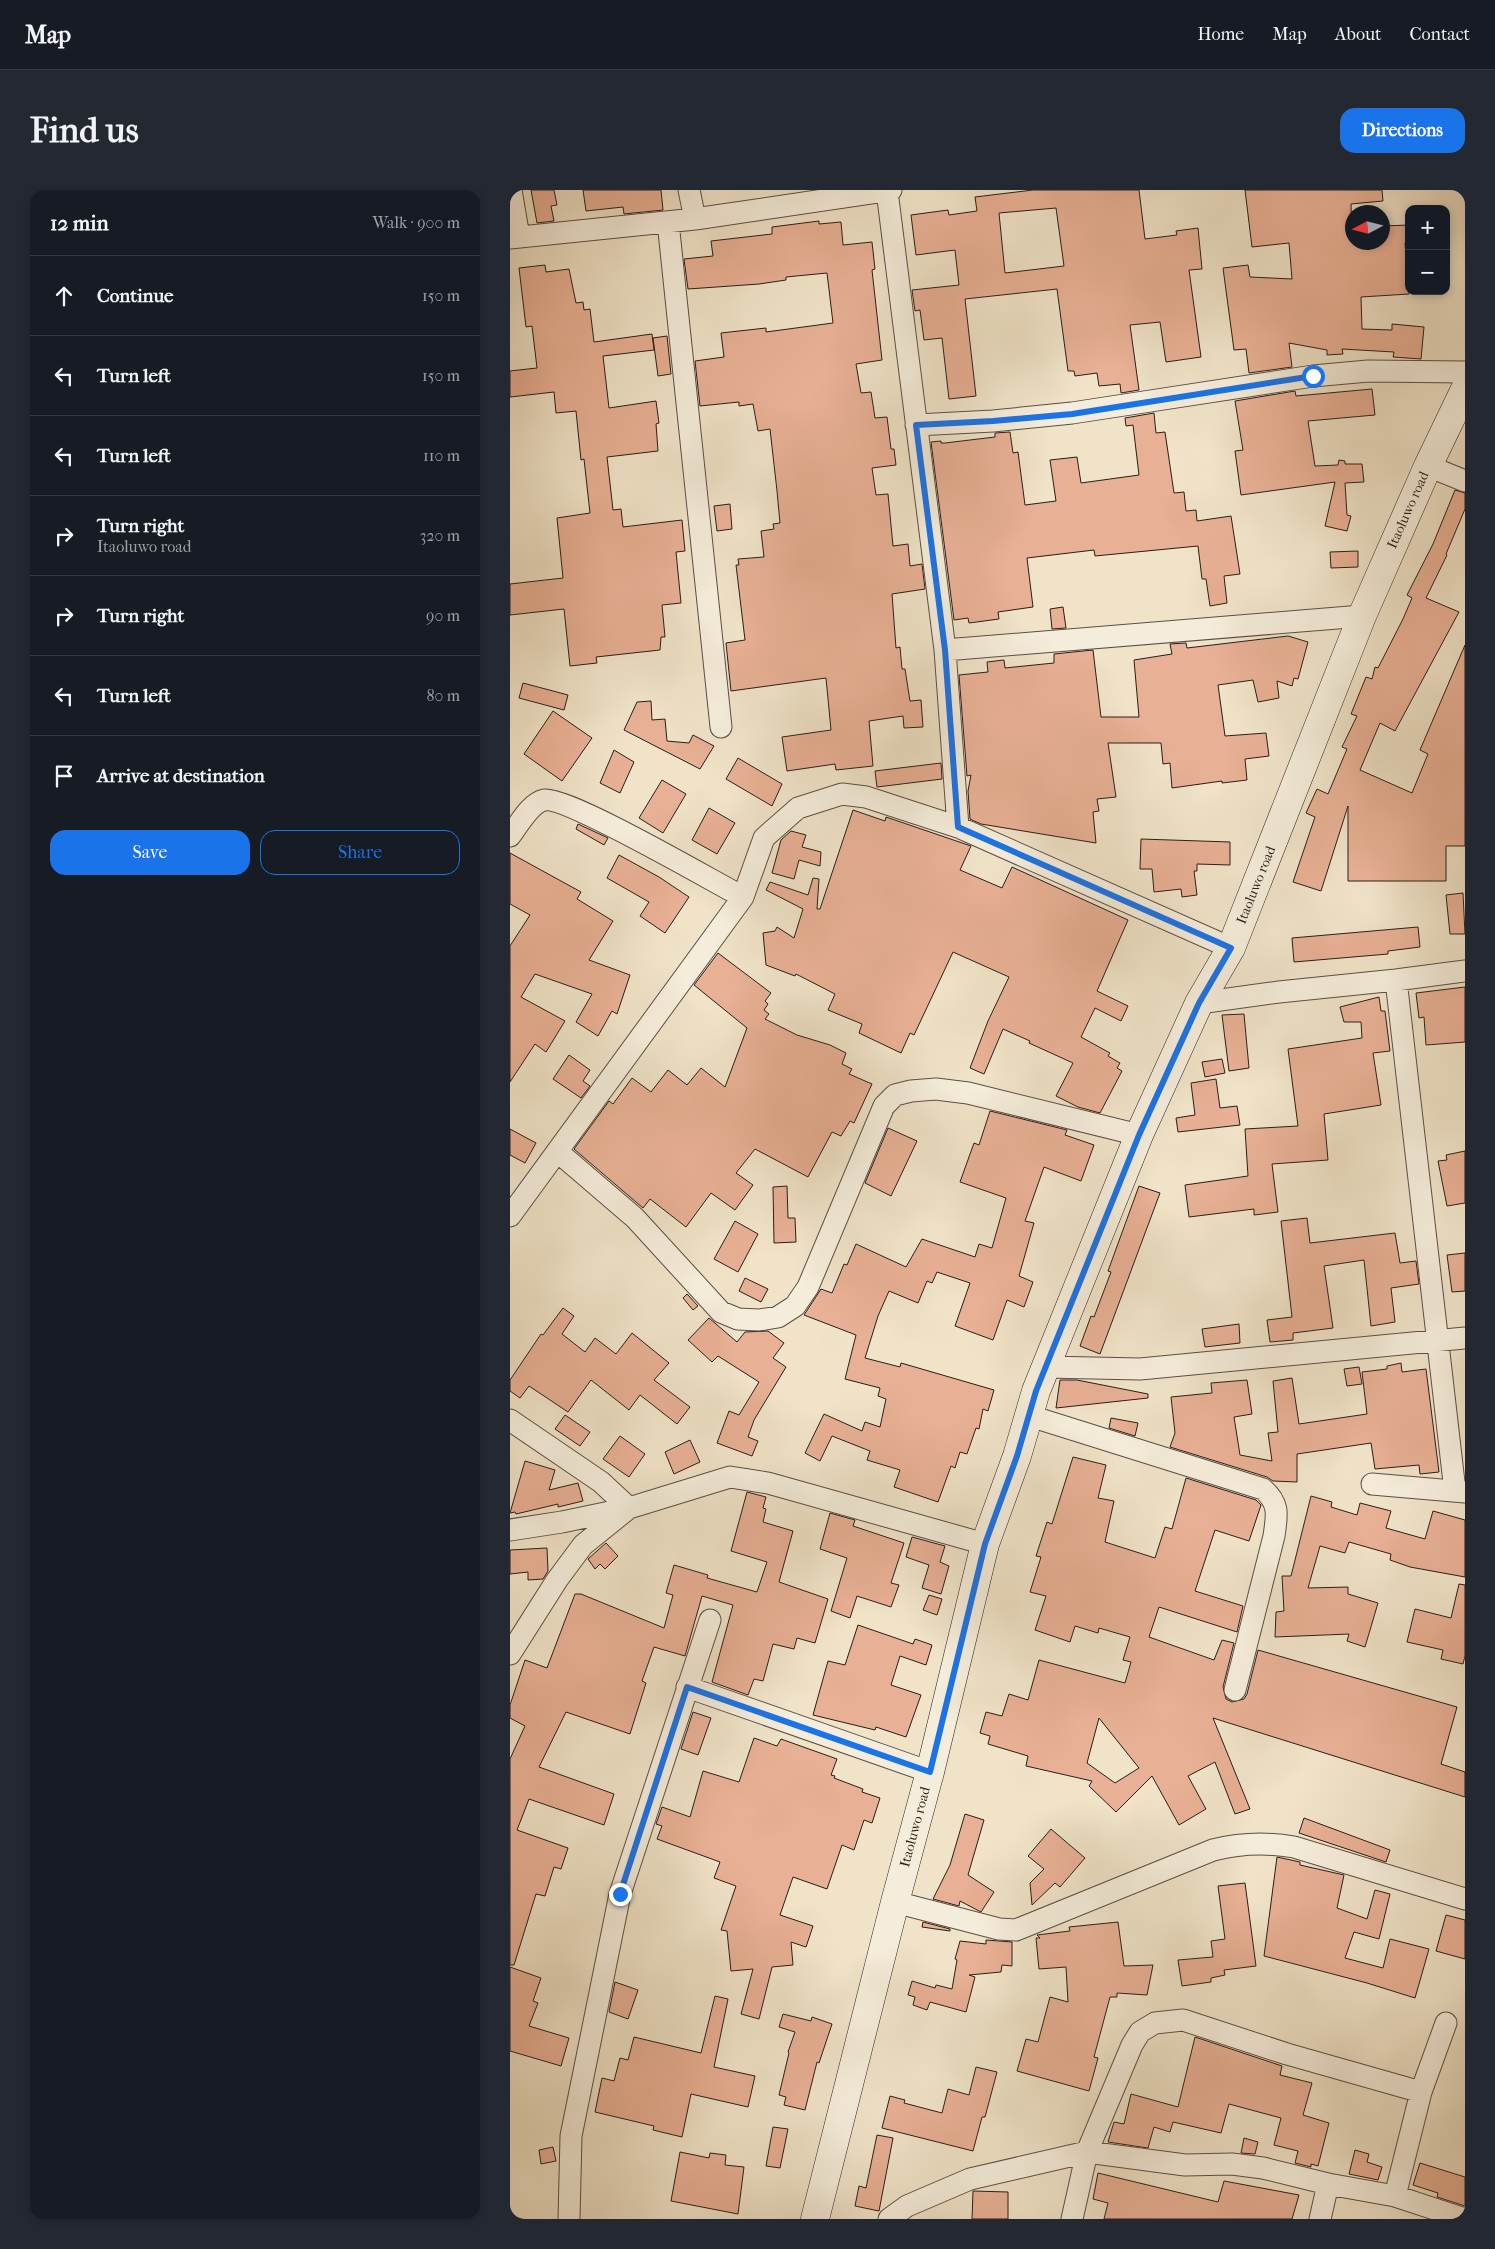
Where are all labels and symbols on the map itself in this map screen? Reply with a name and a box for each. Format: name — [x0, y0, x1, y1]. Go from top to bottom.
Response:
north arrow — [1345, 205, 1390, 250]
route start — [1302, 365, 1325, 388]
street label: Itaoluwo road — [1383, 468, 1433, 551]
street label: Itaoluwo road — [1233, 843, 1280, 927]
street label: Itaoluwo road — [896, 1785, 934, 1869]
route end — [609, 1883, 632, 1906]

